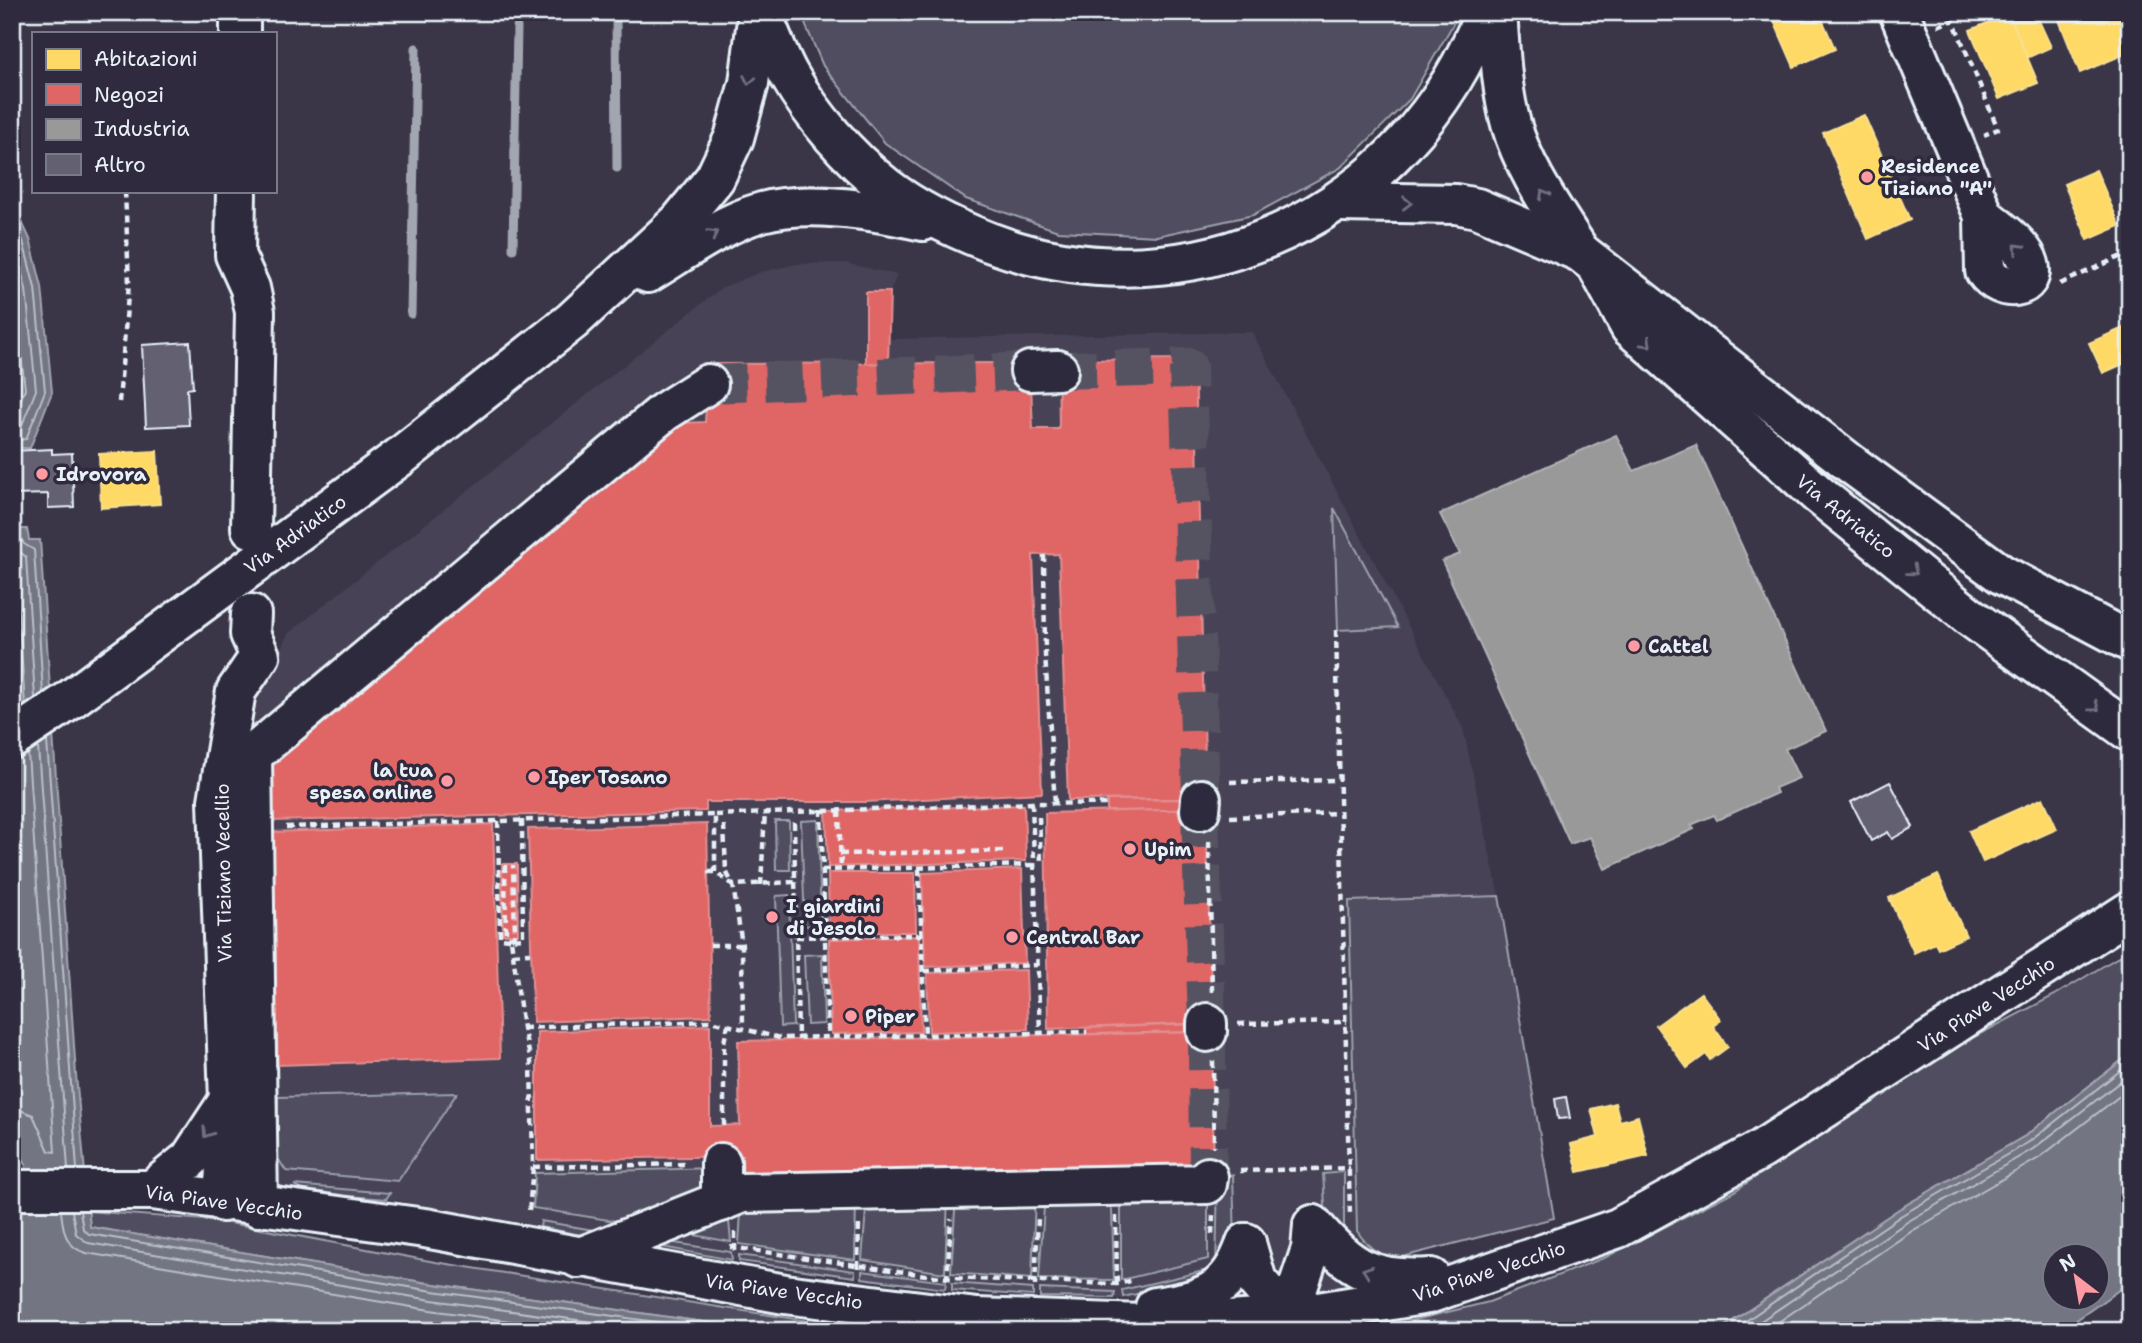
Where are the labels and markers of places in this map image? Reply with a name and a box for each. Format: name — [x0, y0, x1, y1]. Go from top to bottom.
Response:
place label: Residence Tiziano "A" — [1881, 154, 1992, 201]
marker: Residence Tiziano "A" — [1859, 169, 1875, 185]
place label: Idrovora — [56, 462, 146, 487]
marker: Idrovora — [34, 466, 50, 482]
place label: Cattel — [1648, 634, 1709, 659]
marker: Cattel — [1626, 638, 1642, 654]
place label: la tua spesa online — [310, 758, 433, 805]
place label: Iper Tosano — [548, 765, 668, 790]
marker: Iper Tosano — [526, 769, 542, 785]
marker: la tua spesa online — [439, 773, 455, 789]
place label: Upim — [1144, 837, 1192, 862]
marker: Upim — [1122, 841, 1138, 857]
place label: I giardini di Jesolo — [786, 894, 881, 941]
marker: I giardini di Jesolo — [764, 909, 780, 925]
place label: Central Bar — [1026, 925, 1140, 950]
marker: Central Bar — [1004, 929, 1020, 945]
place label: Piper — [865, 1004, 916, 1029]
marker: Piper — [843, 1008, 859, 1024]

